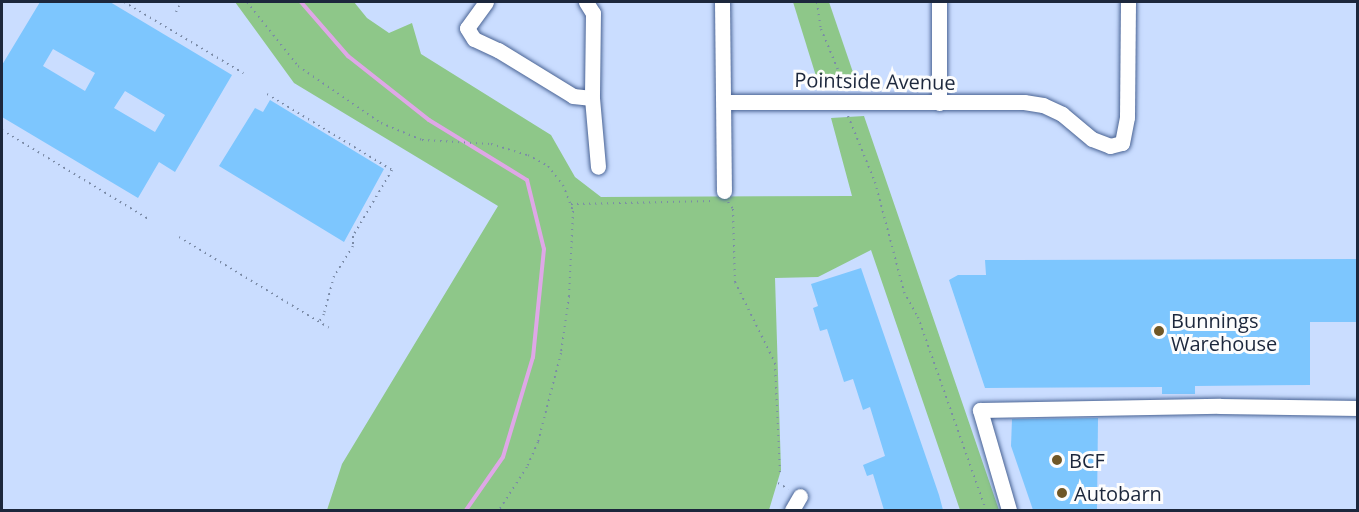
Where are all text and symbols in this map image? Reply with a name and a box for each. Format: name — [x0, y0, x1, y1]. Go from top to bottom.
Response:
street label: Pointside Avenue — [794, 68, 956, 94]
place label: Bunnings Warehouse — [1171, 308, 1277, 355]
marker: Bunnings Warehouse — [1152, 324, 1166, 338]
place label: BCF — [1069, 448, 1105, 472]
marker: BCF — [1050, 453, 1064, 467]
place label: Autobarn — [1074, 481, 1162, 505]
marker: Autobarn — [1055, 486, 1069, 500]

